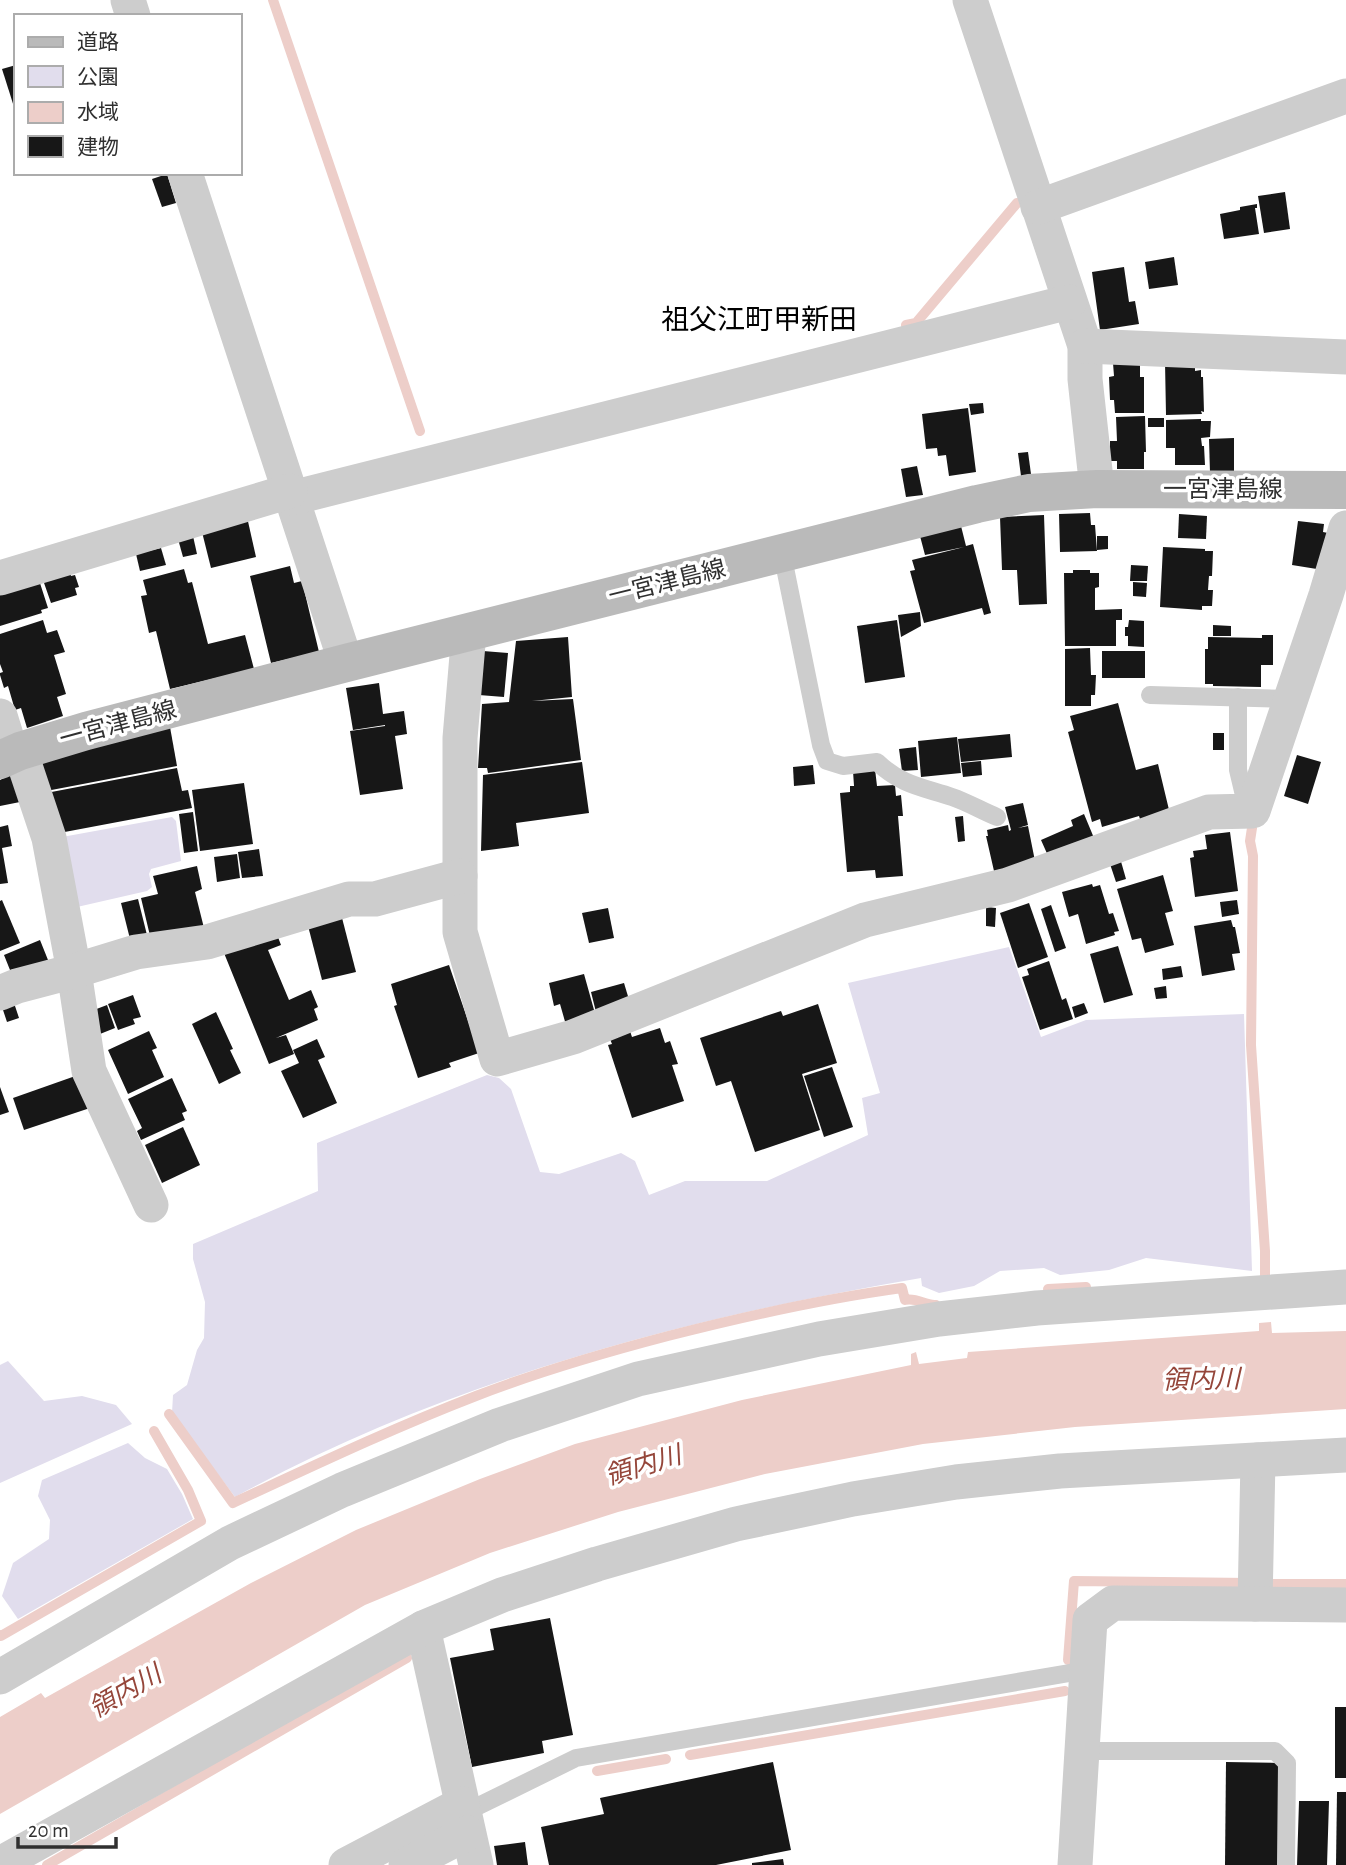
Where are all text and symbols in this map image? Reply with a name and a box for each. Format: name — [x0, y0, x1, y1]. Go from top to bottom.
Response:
legend — [14, 14, 242, 175]
text: 道路 — [77, 31, 119, 53]
text: 公園 — [77, 67, 119, 88]
text: 水域 — [77, 101, 119, 123]
text: 建物 — [77, 136, 119, 158]
district label: 祖父江町甲新田 — [661, 305, 857, 335]
street label: 一宮津島線 — [1163, 476, 1283, 502]
street label: 一宮津島線 — [606, 555, 728, 609]
street label: 一宮津島線 — [57, 696, 179, 752]
water label: 領内川 — [1162, 1365, 1243, 1394]
water label: 領内川 — [602, 1440, 687, 1490]
water label: 領内川 — [85, 1659, 168, 1723]
scale bar — [18, 1806, 116, 1850]
text: 20 m — [28, 1820, 69, 1841]

